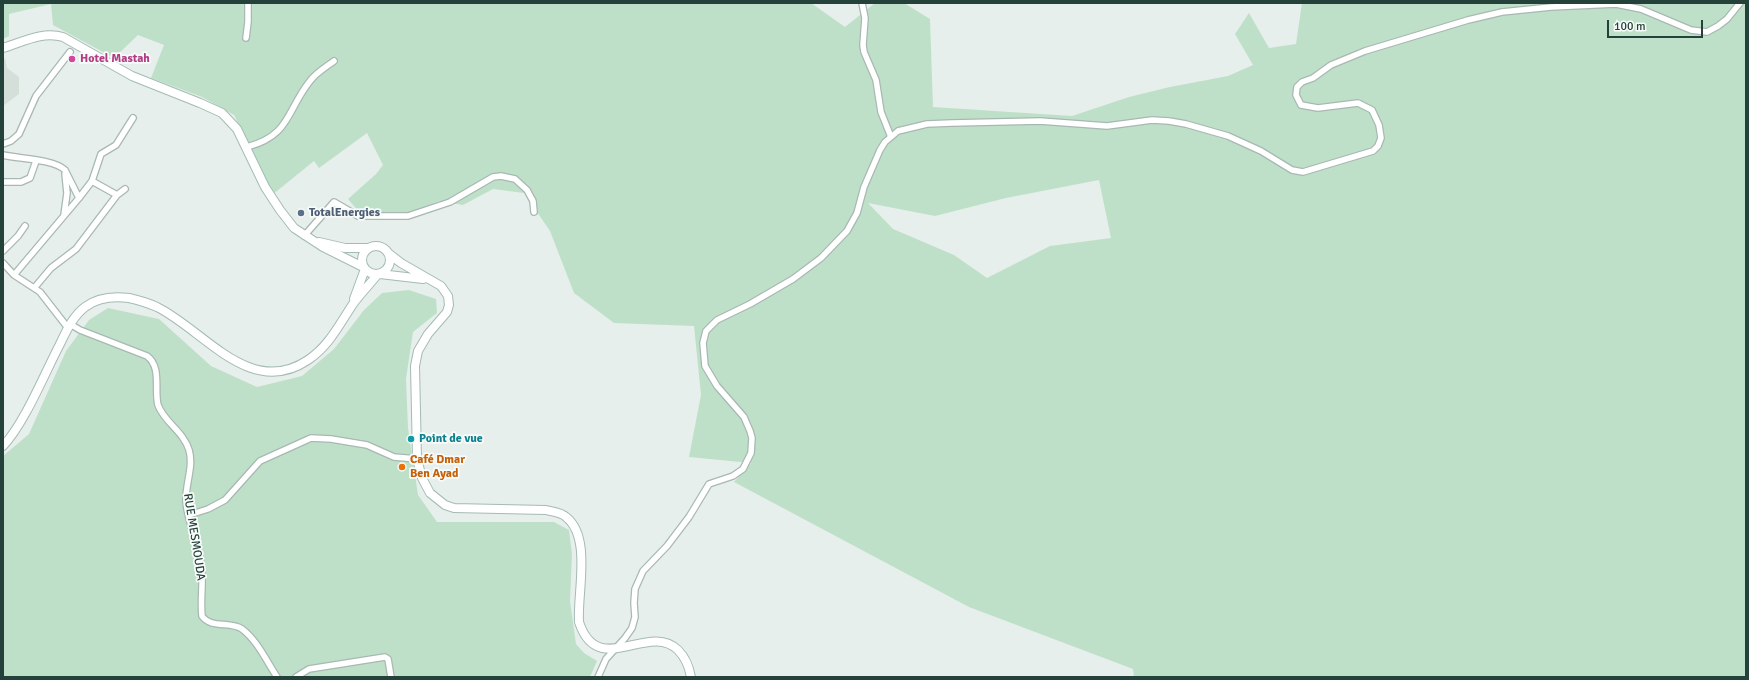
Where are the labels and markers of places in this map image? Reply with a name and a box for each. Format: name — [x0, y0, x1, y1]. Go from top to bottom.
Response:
place label: Hotel Mastah — [80, 52, 150, 66]
marker: Hotel Mastah — [67, 54, 77, 64]
place label: TotalEnergies — [309, 206, 380, 220]
marker: TotalEnergies — [296, 208, 306, 218]
place label: Point de vue — [419, 432, 483, 446]
marker: Point de vue — [406, 434, 416, 444]
place label: Café Dmar Ben Ayad — [410, 453, 465, 481]
marker: Café Dmar Ben Ayad — [397, 462, 407, 472]

